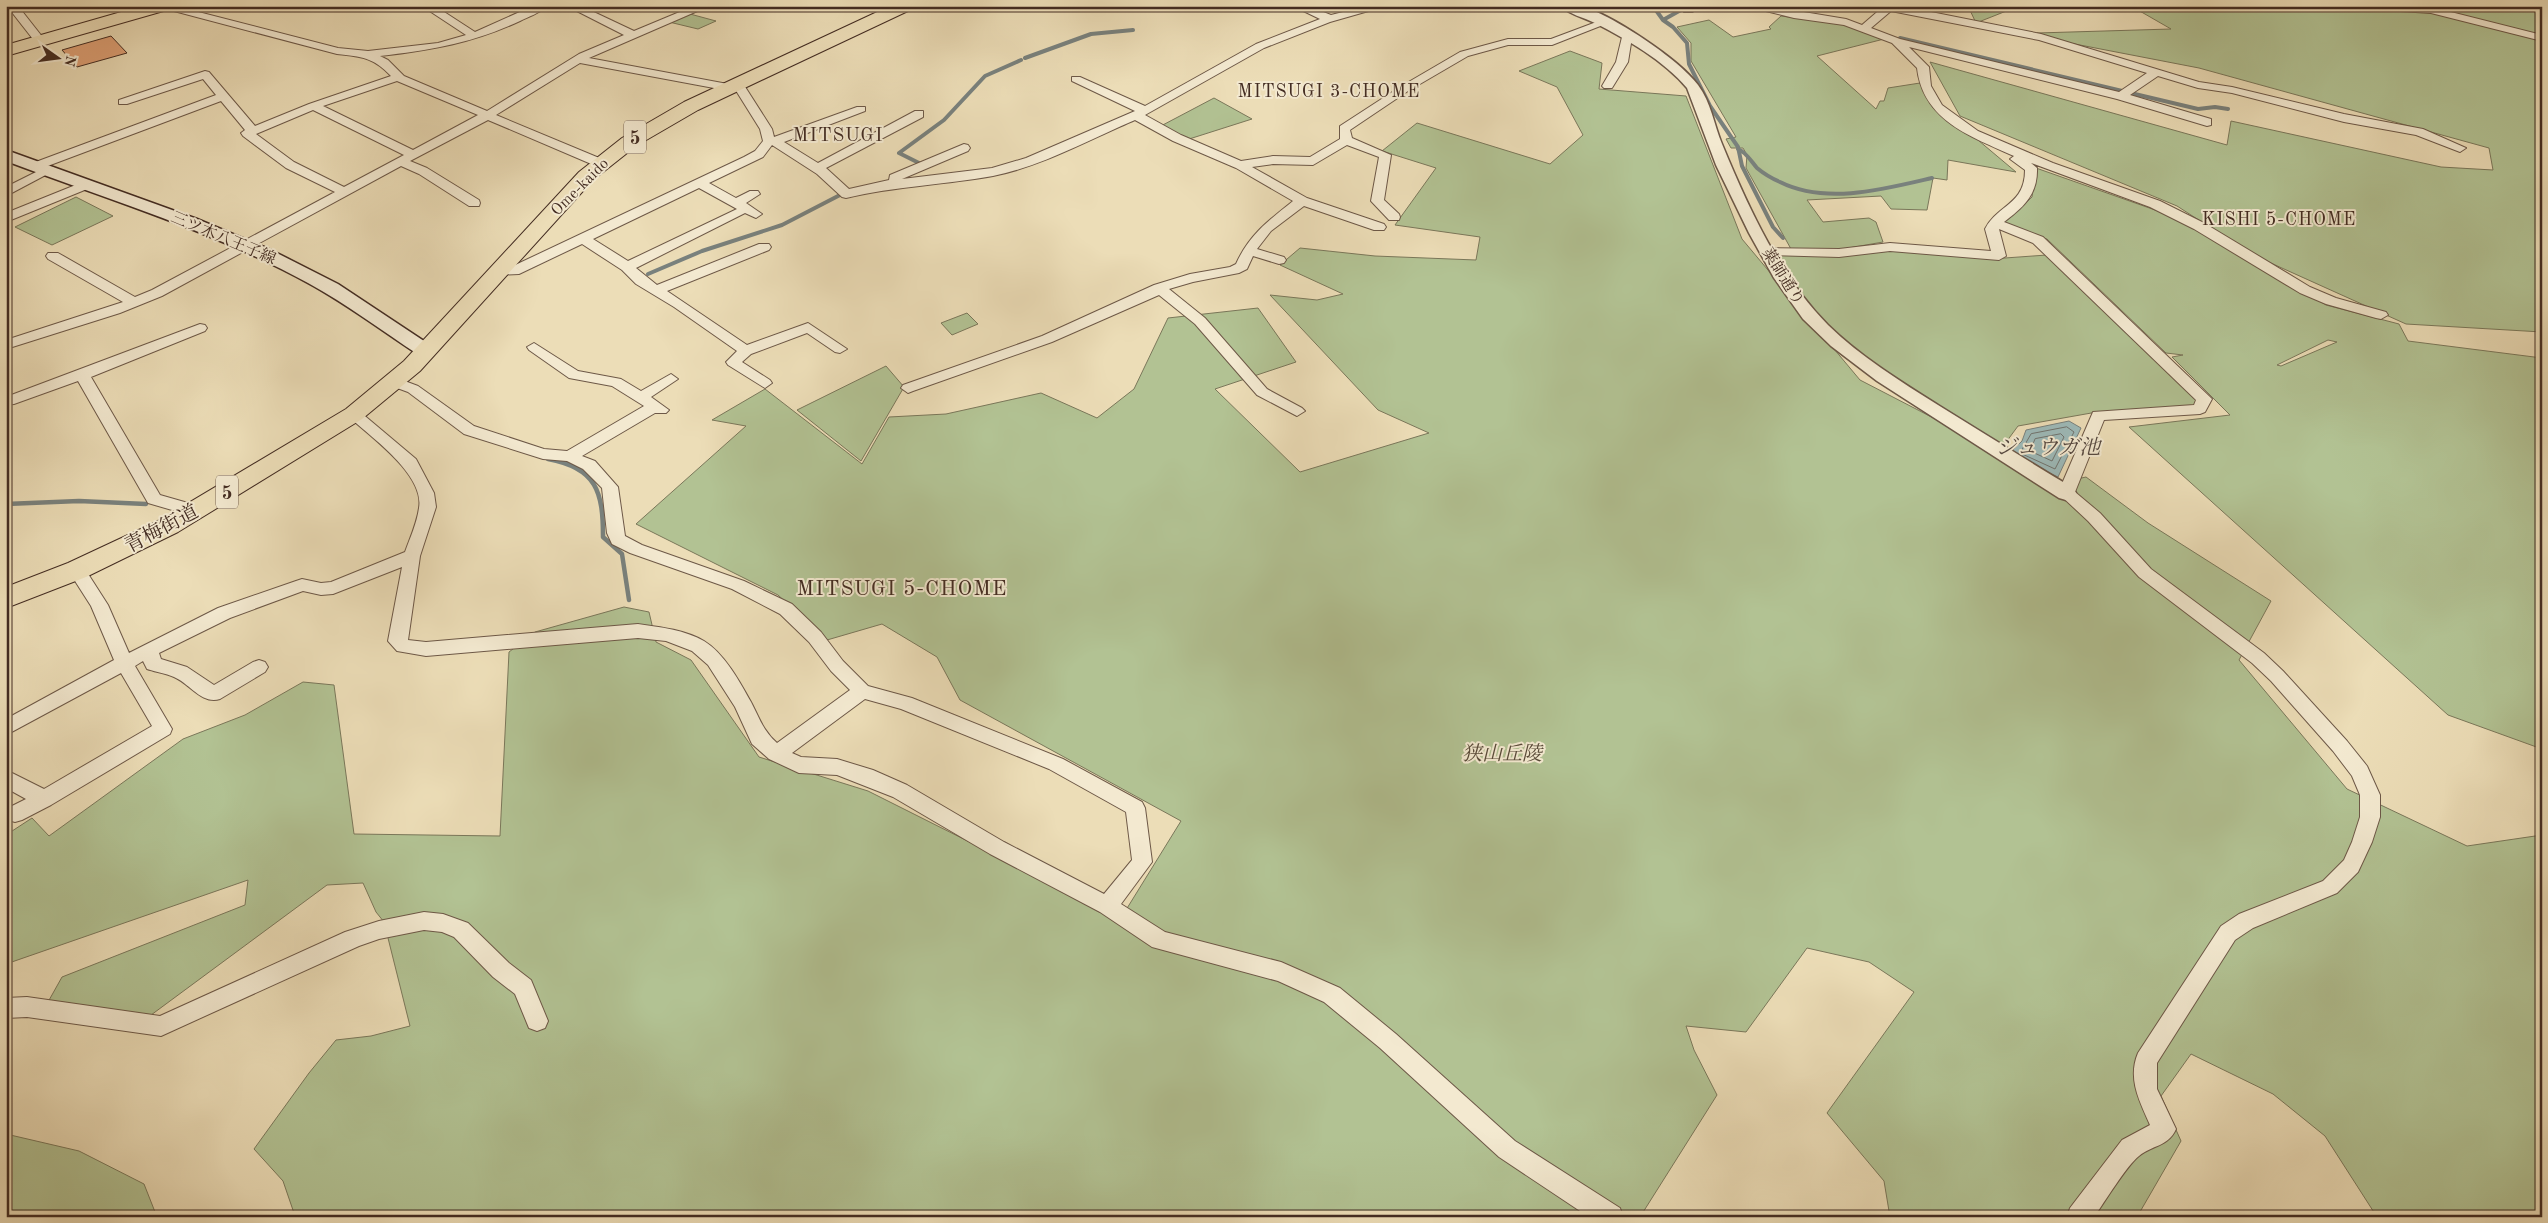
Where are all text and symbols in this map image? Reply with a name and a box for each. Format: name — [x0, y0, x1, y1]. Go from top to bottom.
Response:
north arrow — [32, 32, 82, 82]
text: N — [61, 54, 78, 68]
district label: MITSUGI 3-CHOME — [1238, 83, 1420, 101]
road number: 5 — [624, 120, 646, 154]
district label: MITSUGI — [793, 127, 883, 146]
street label: Ome-kaido — [549, 156, 612, 219]
street label: 三ツ木八王子線 — [169, 208, 279, 268]
district label: KISHI 5-CHOME — [2202, 211, 2356, 229]
street label: 薬師通り — [1759, 245, 1808, 308]
water label: ジュウガ池 — [1996, 436, 2102, 459]
road number: 5 — [216, 476, 238, 508]
street label: 青梅街道 — [121, 500, 202, 557]
district label: MITSUGI 5-CHOME — [797, 579, 1007, 600]
park label: 狭山丘陵 — [1462, 743, 1544, 765]

